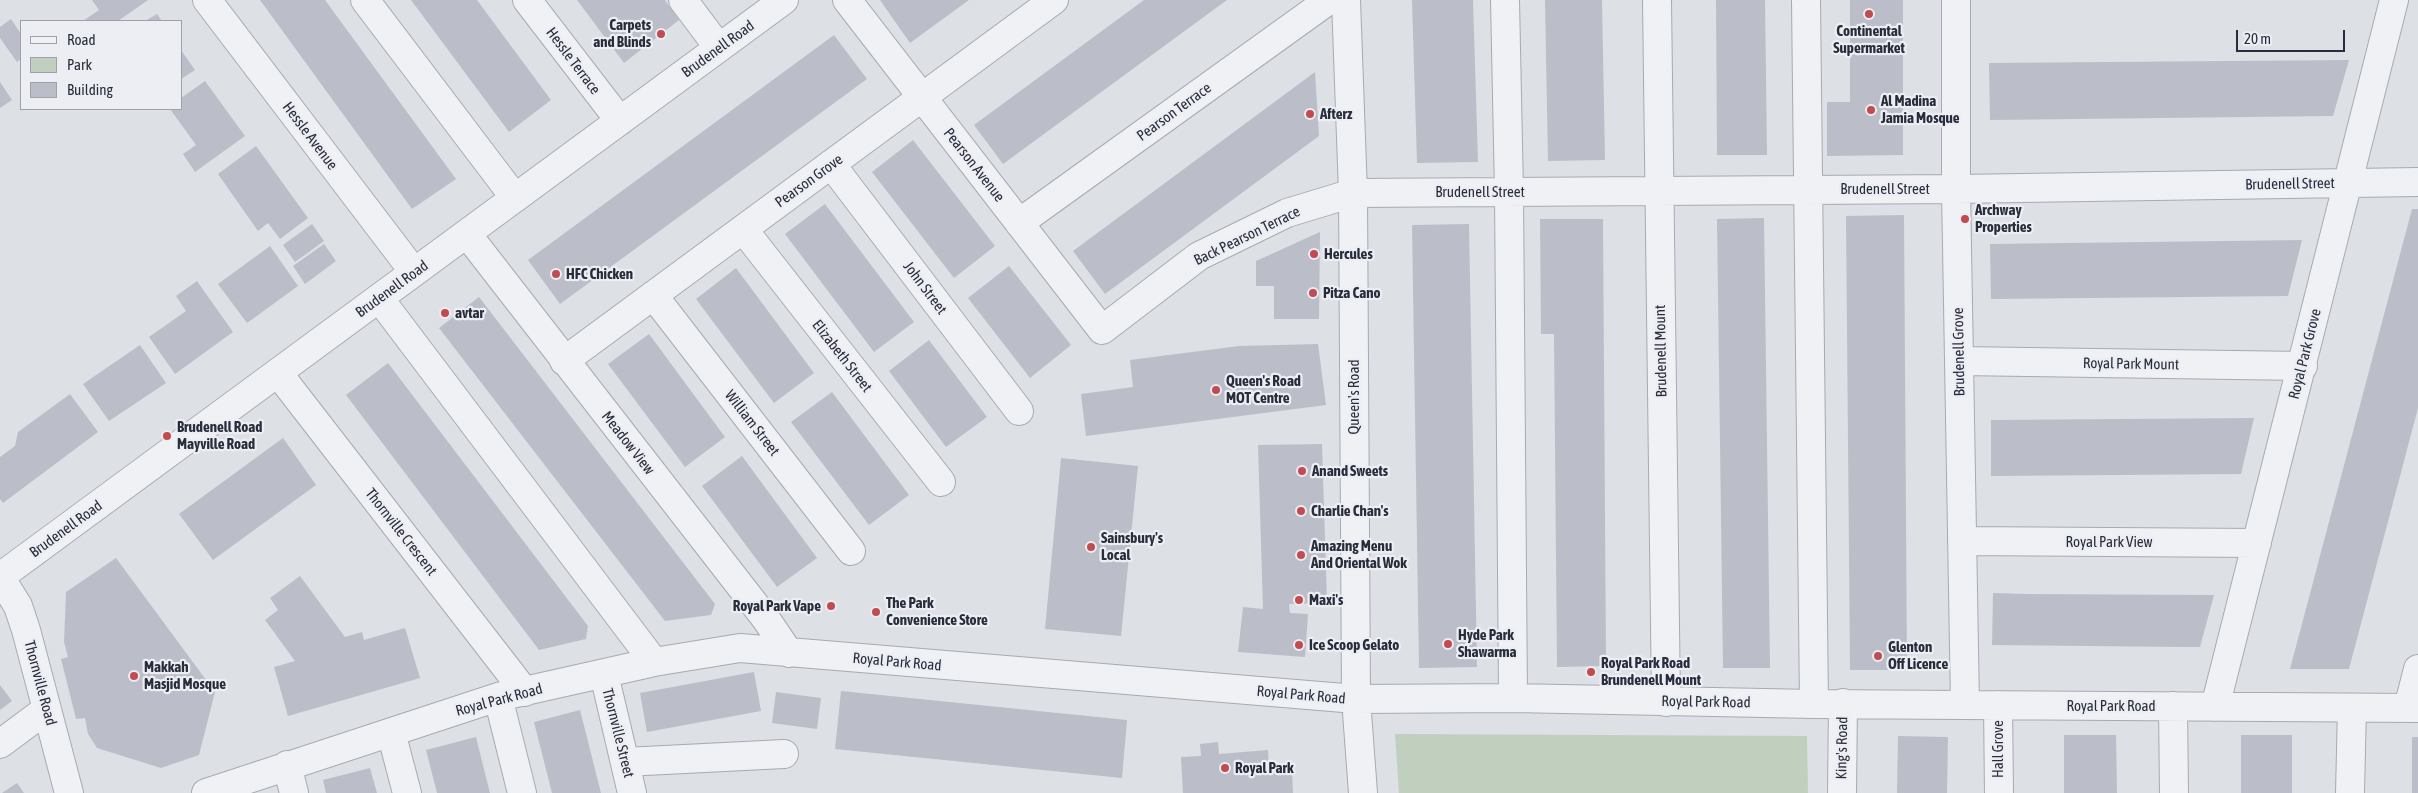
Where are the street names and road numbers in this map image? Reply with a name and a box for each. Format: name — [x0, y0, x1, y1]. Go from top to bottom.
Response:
street label: Brudenell Road — [678, 17, 758, 81]
street label: Hessle Terrace — [542, 24, 604, 98]
street label: Pearson Terrace — [1133, 79, 1215, 145]
street label: Hessle Avenue — [279, 99, 341, 173]
street label: Pearson Avenue — [940, 125, 1008, 205]
street label: Pearson Grove — [772, 150, 846, 212]
street label: Brudenell Street — [2245, 174, 2335, 194]
street label: Brudenell Street — [1840, 180, 1930, 198]
street label: Brudenell Street — [1435, 183, 1525, 201]
street label: Back Pearson Terrace — [1191, 203, 1303, 269]
street label: Brudenell Road — [352, 257, 432, 321]
street label: John Street — [899, 258, 951, 318]
street label: Brudenell Mount — [1651, 304, 1671, 398]
street label: Brudenell Grove — [1949, 307, 1969, 397]
street label: Royal Park Grove — [2285, 307, 2325, 401]
street label: Elizabeth Street — [808, 316, 876, 396]
street label: Royal Park Mount — [2083, 354, 2179, 374]
street label: Queen's Road — [1345, 360, 1363, 434]
street label: William Street — [721, 387, 783, 459]
street label: Meadow View — [598, 408, 658, 478]
street label: Thornville Crescent — [361, 485, 441, 579]
street label: Brudenell Road — [26, 497, 106, 561]
street label: Royal Park View — [2066, 533, 2152, 551]
street label: Thornville Road — [20, 639, 60, 727]
street label: Royal Park Road — [852, 649, 942, 675]
street label: Royal Park Road — [454, 680, 544, 720]
street label: Royal Park Road — [1256, 682, 1346, 708]
street label: Thornville Street — [598, 686, 638, 780]
street label: Royal Park Road — [1661, 692, 1751, 712]
street label: Royal Park Road — [2066, 697, 2156, 715]
street label: King's Road — [1832, 716, 1852, 780]
street label: Hall Grove — [1989, 720, 2007, 778]

